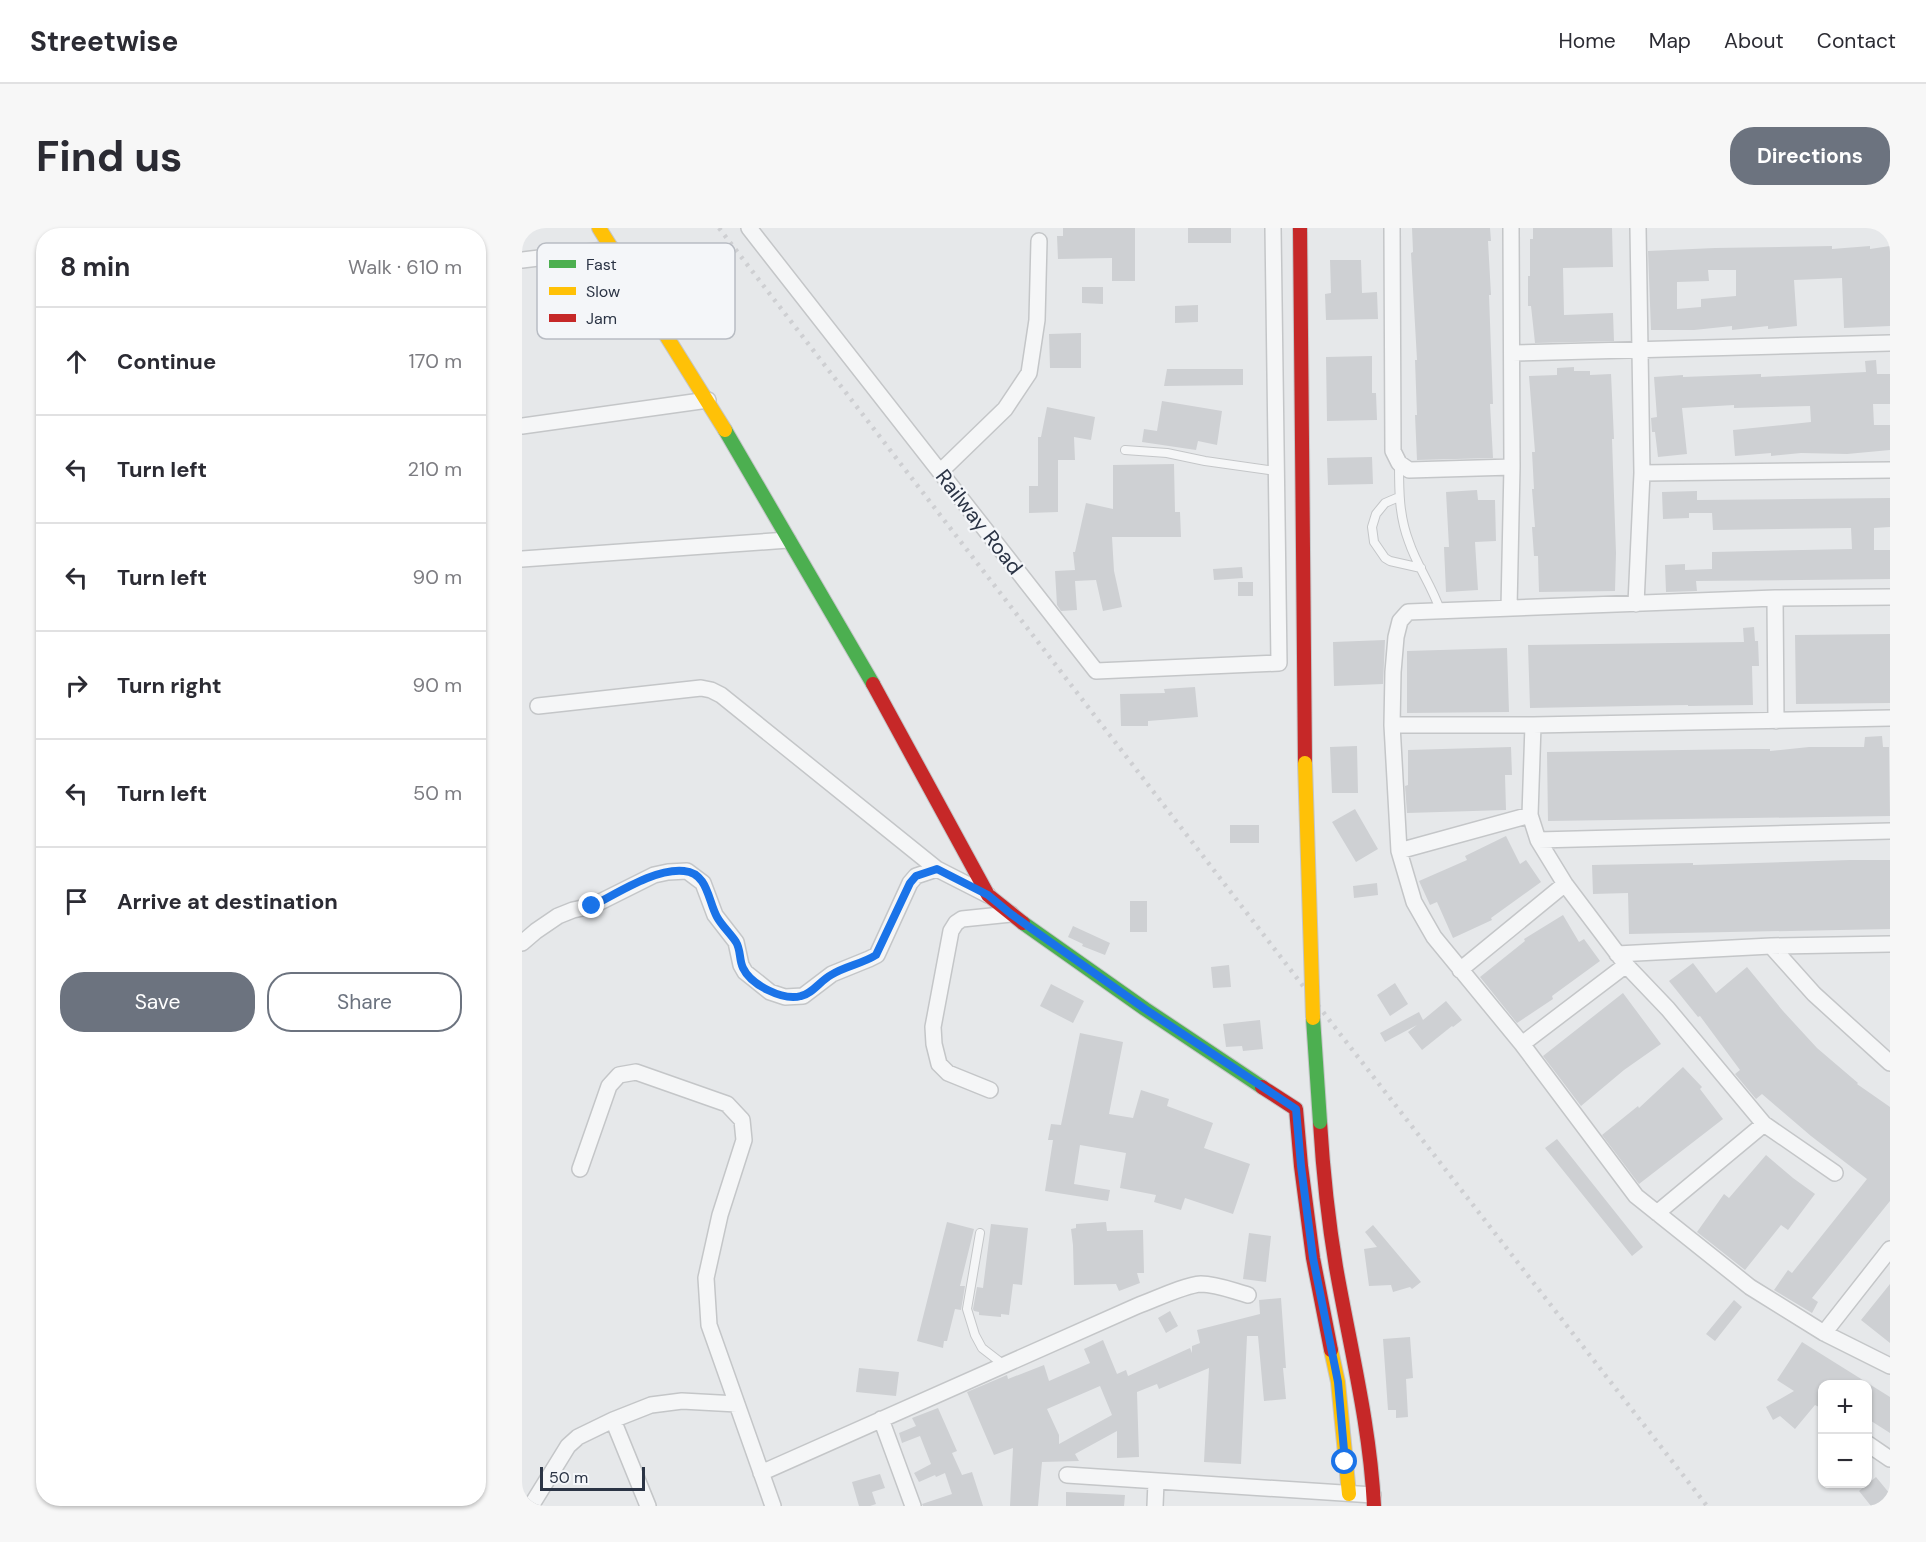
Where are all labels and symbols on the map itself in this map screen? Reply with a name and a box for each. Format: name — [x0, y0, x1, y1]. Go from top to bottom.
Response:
legend — [537, 243, 735, 339]
text: Fast — [586, 254, 617, 275]
text: Slow — [586, 281, 620, 302]
text: Jam — [586, 308, 617, 329]
street label: Railway Road — [929, 464, 1029, 580]
route end — [578, 892, 604, 918]
route start — [1331, 1448, 1357, 1474]
scale bar — [540, 1464, 645, 1492]

